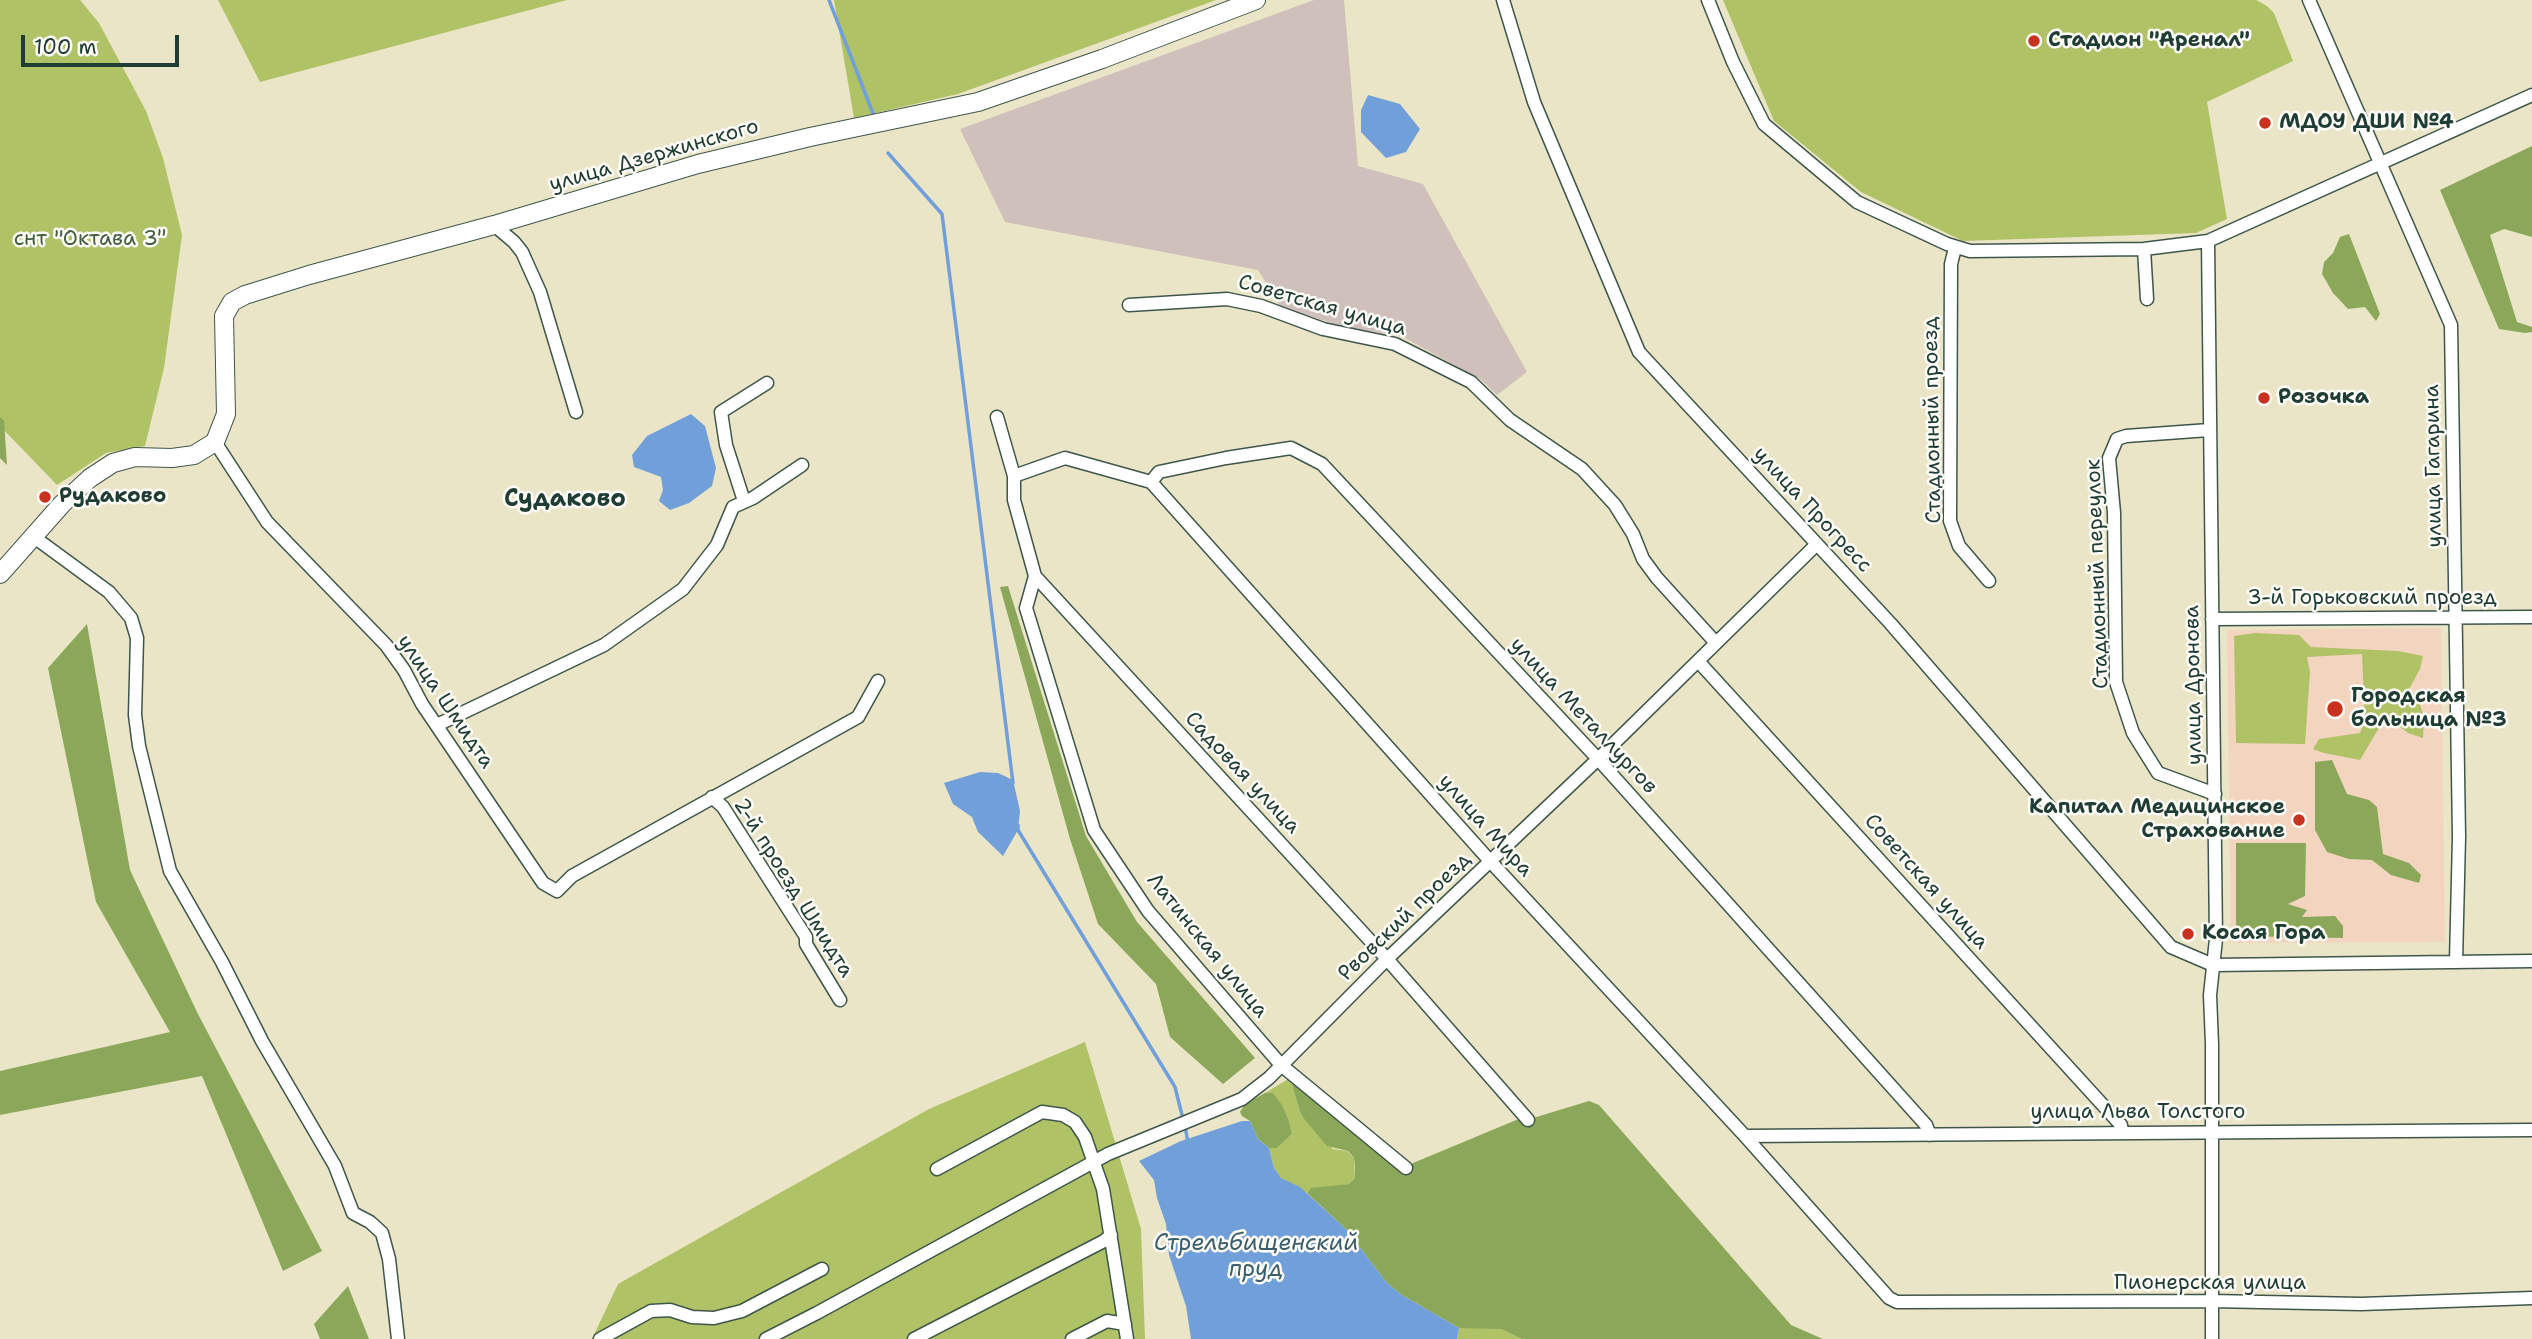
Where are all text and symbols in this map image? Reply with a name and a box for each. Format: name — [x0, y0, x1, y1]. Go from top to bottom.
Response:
scale bar — [24, 21, 182, 65]
place label: Стадион "Аренал" — [2048, 28, 2250, 54]
text: 100 m — [34, 33, 97, 61]
marker: Стадион "Аренал" — [2026, 33, 2042, 49]
place label: МДОУ ДШИ №4 — [2279, 110, 2454, 136]
street label: улица Дзержинского — [546, 114, 762, 198]
marker: МДОУ ДШИ №4 — [2257, 115, 2273, 131]
park label: снт "Октава 3" — [14, 227, 166, 253]
street label: Советская улица — [1235, 270, 1409, 342]
street label: Стадионный проезд — [1919, 316, 1947, 524]
street label: улица Гагарина — [2420, 384, 2448, 548]
place label: Розочка — [2278, 385, 2369, 411]
marker: Розочка — [2256, 390, 2272, 406]
street label: улица Прогресс — [1747, 442, 1877, 578]
street label: Стадионный переулок — [2081, 459, 2115, 689]
place label: Рудаково — [59, 484, 166, 510]
district label: Судаково — [504, 486, 626, 514]
marker: Рудаково — [37, 489, 53, 505]
street label: 3-й Горьковский проезд — [2247, 586, 2497, 612]
street label: улица Дронова — [2180, 605, 2208, 765]
street label: улица Шмидта — [391, 630, 499, 774]
street label: улица Металлургов — [1504, 633, 1662, 799]
place label: Городская больница №3 — [2351, 684, 2507, 734]
marker: Городская больница №3 — [2325, 699, 2345, 719]
street label: Садовая улица — [1179, 707, 1305, 839]
street label: улица Мира — [1432, 769, 1538, 883]
street label: 2-й проезд Шмидта — [727, 794, 859, 982]
place label: Капитал Медицинское Страхование — [2029, 795, 2285, 845]
street label: Советская улица — [1859, 809, 1993, 955]
marker: Капитал Медицинское Страхование — [2291, 812, 2307, 828]
street label: Рвовский проезд — [1334, 847, 1476, 987]
street label: Латинская улица — [1141, 869, 1273, 1023]
place label: Косая Гора — [2202, 921, 2325, 947]
marker: Косая Гора — [2180, 926, 2196, 942]
street label: улица Льва Толстого — [2031, 1100, 2245, 1126]
water label: Стрельбищенский пруд — [1154, 1230, 1358, 1284]
street label: Пионерская улица — [2114, 1271, 2306, 1297]

